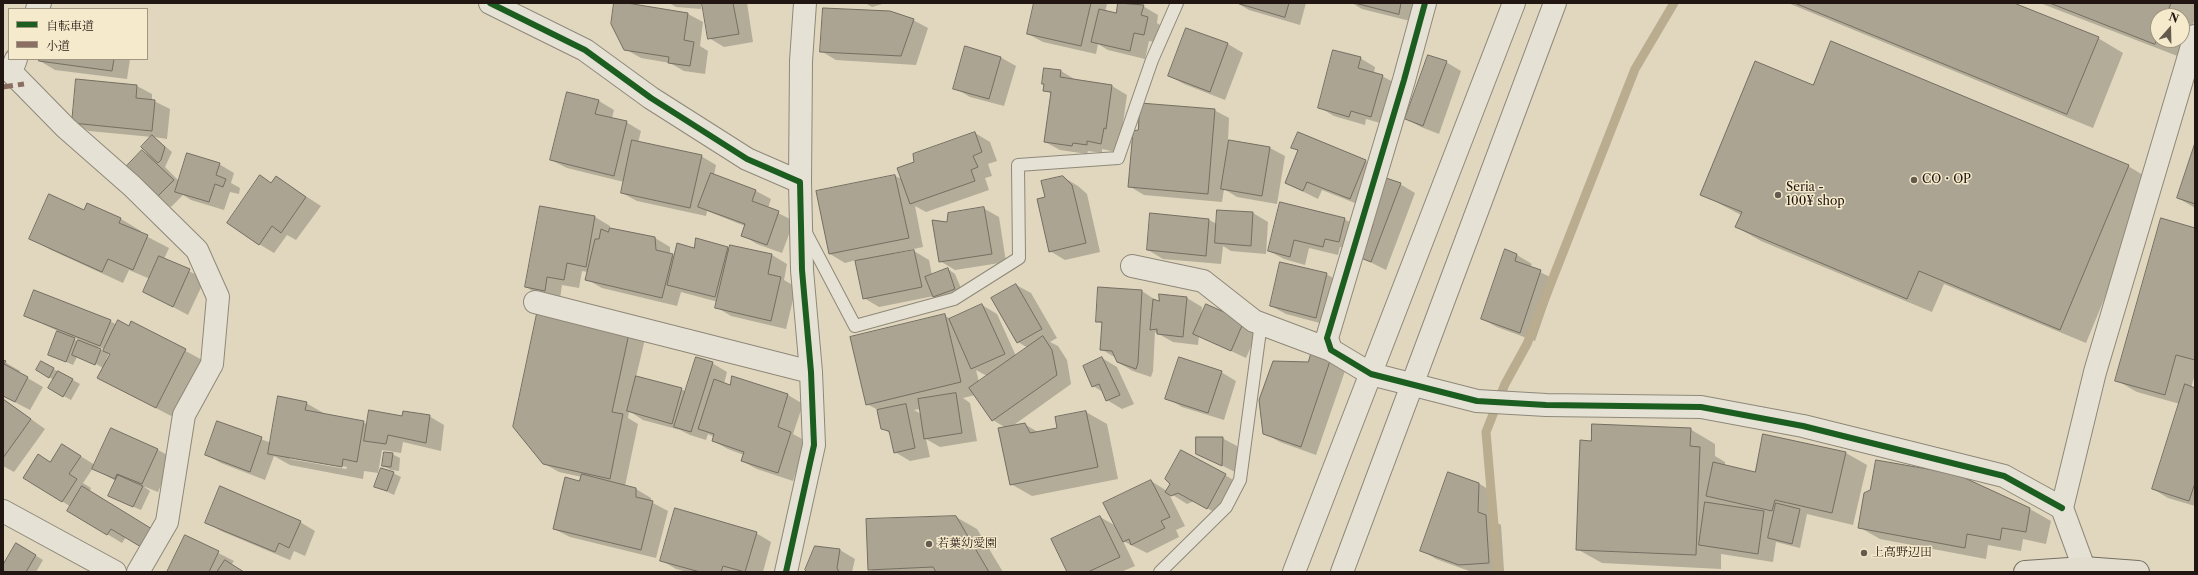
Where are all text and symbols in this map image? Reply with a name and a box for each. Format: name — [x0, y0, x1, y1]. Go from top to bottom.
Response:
legend — [8, 8, 148, 60]
north arrow — [2150, 8, 2190, 48]
text: N — [2167, 9, 2181, 26]
text: 自転車道 — [46, 18, 94, 33]
text: 小道 — [46, 38, 70, 53]
place label: CO・OP — [1922, 173, 1971, 187]
marker: CO・OP — [1909, 175, 1919, 185]
place label: Seria - 100¥ shop — [1786, 181, 1845, 209]
marker: Seria - 100¥ shop — [1773, 190, 1783, 200]
place label: 若葉幼愛園 — [937, 537, 997, 551]
marker: 若葉幼愛園 — [924, 539, 934, 549]
place label: 上高野辺田 — [1872, 546, 1932, 560]
marker: 上高野辺田 — [1859, 548, 1869, 558]

